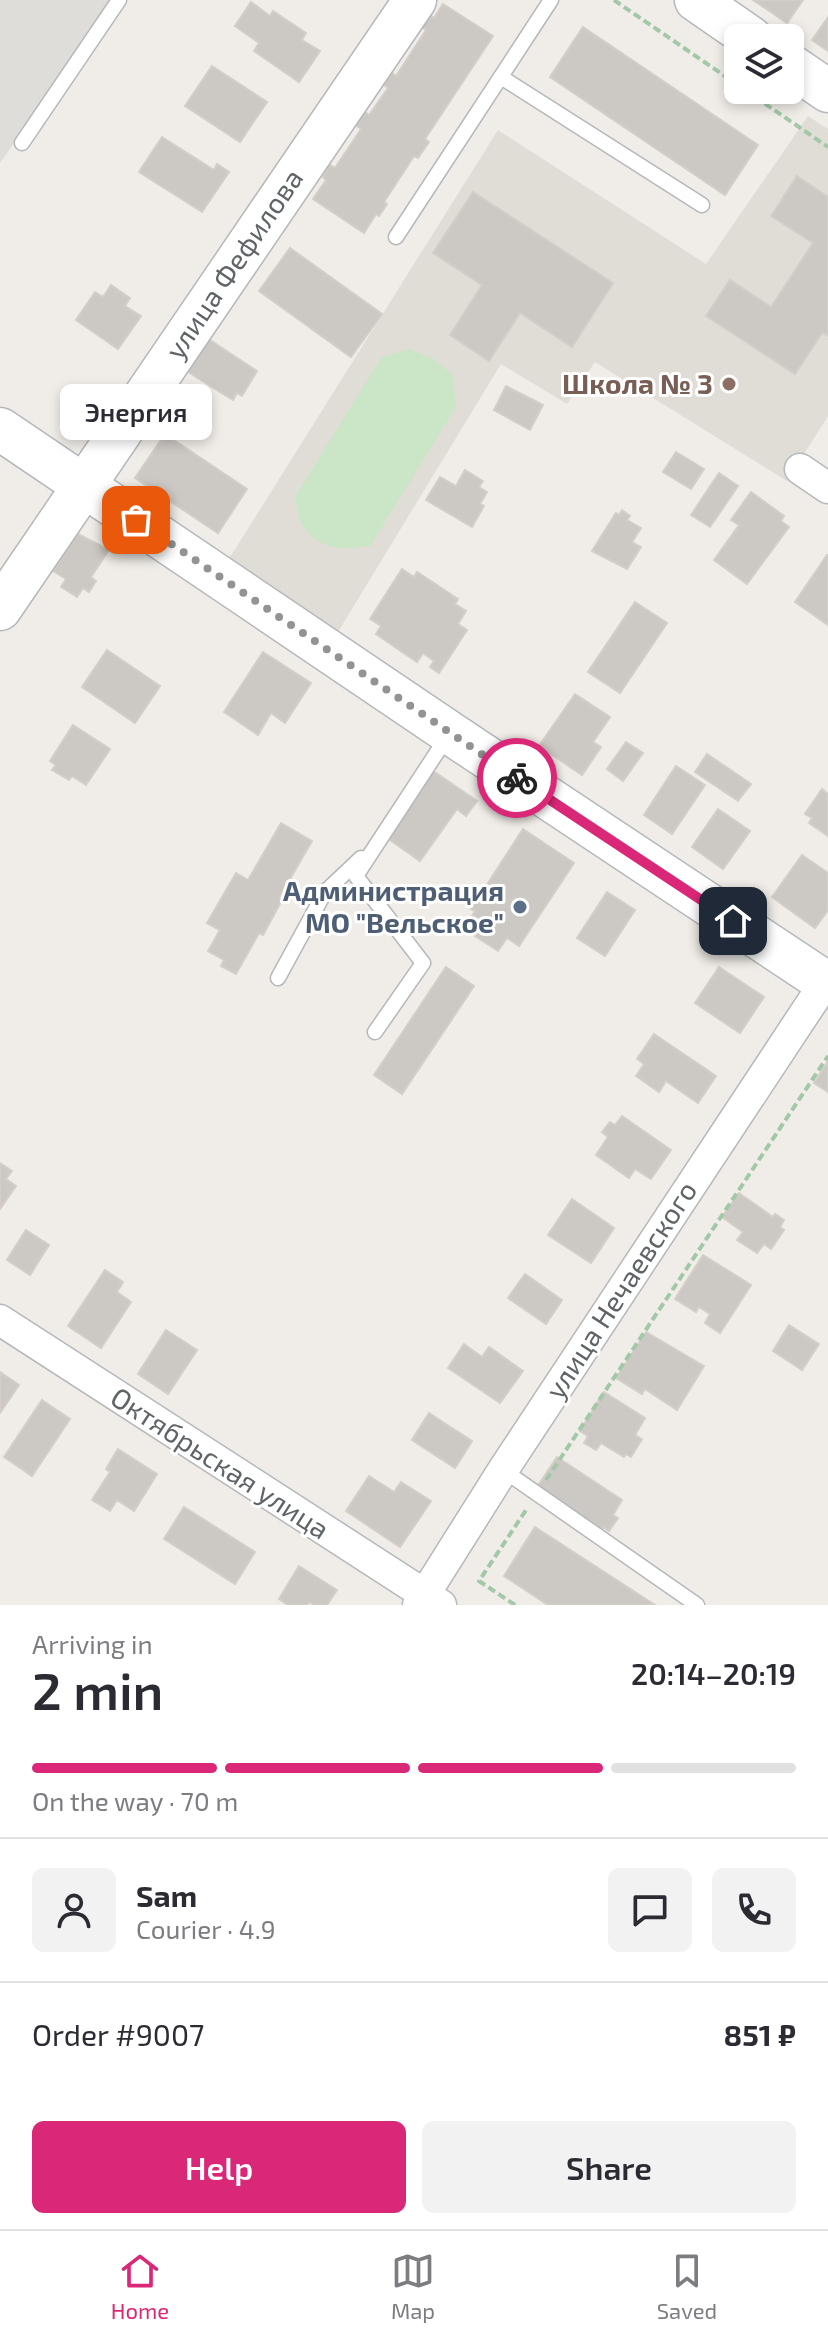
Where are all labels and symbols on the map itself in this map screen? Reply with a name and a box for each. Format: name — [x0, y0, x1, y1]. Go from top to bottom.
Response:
street label: улица Фефилова — [157, 162, 309, 365]
place label: Школа № 3 — [562, 366, 713, 400]
marker: Школа № 3 — [720, 375, 738, 393]
callout: Энергия — [60, 384, 212, 440]
pin — [102, 486, 170, 554]
courier — [477, 738, 557, 818]
place label: Администрация МО "Вельское" — [283, 873, 504, 939]
pin — [699, 887, 767, 955]
marker: Администрация МО "Вельское" — [511, 898, 529, 916]
street label: улица Нечаевского — [537, 1174, 703, 1405]
street label: Октябрьская улица — [105, 1379, 336, 1545]

